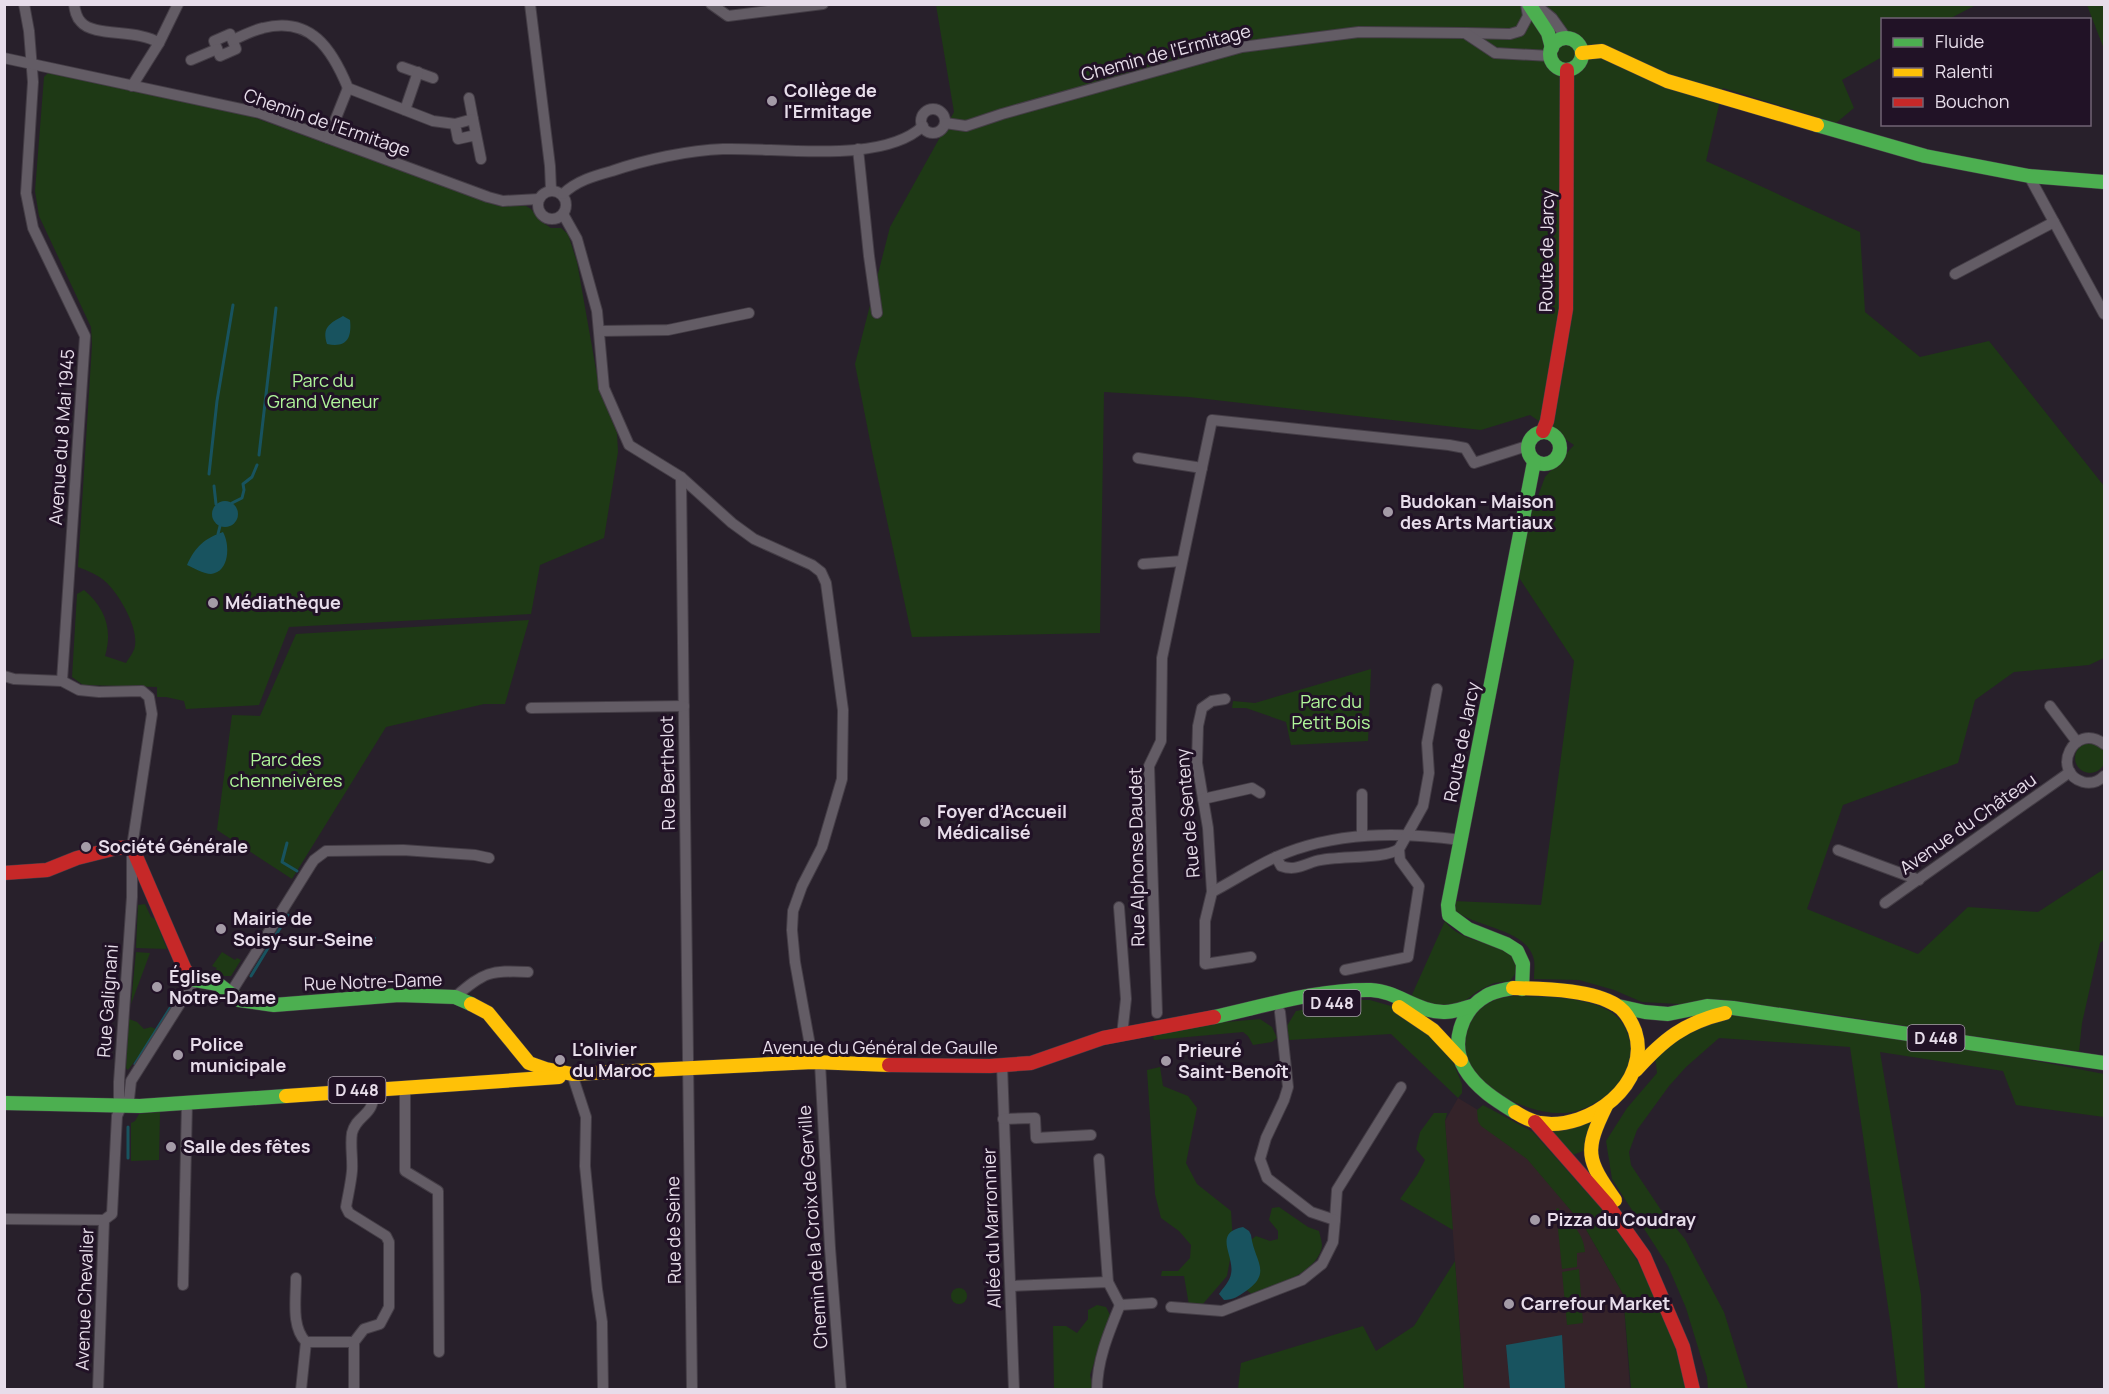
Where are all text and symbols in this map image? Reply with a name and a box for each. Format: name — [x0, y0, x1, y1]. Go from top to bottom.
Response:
street label: Chemin de l'Ermitage — [1078, 18, 1253, 86]
legend — [1881, 18, 2091, 126]
text: Fluide — [1935, 29, 1984, 53]
text: Ralenti — [1935, 59, 1993, 83]
place label: Collège de l'Ermitage — [784, 78, 877, 123]
street label: Chemin de l'Ermitage — [241, 82, 414, 162]
text: Bouchon — [1935, 89, 2009, 113]
marker: Collège de l'Ermitage — [765, 94, 779, 108]
street label: Route de Jarcy — [1533, 189, 1559, 312]
street label: Avenue du 8 Mai 1945 — [43, 348, 79, 526]
park label: Parc du Grand Veneur — [267, 368, 380, 413]
place label: Budokan - Maison des Arts Martiaux — [1400, 489, 1554, 534]
marker: Budokan - Maison des Arts Martiaux — [1381, 505, 1395, 519]
place label: Médiathèque — [225, 590, 341, 614]
marker: Médiathèque — [206, 596, 220, 610]
street label: Route de Jarcy — [1438, 679, 1485, 804]
park label: Parc du Petit Bois — [1292, 689, 1370, 734]
street label: Rue Berthelot — [654, 715, 680, 831]
park label: Parc des chenneivères — [230, 747, 342, 792]
street label: Rue de Senteny — [1169, 747, 1205, 879]
street label: Rue Alphonse Daudet — [1122, 767, 1150, 947]
street label: Avenue du Château — [1894, 767, 2041, 879]
place label: Foyer d’Accueil Médicalisé — [937, 799, 1067, 844]
marker: Foyer d’Accueil Médicalisé — [918, 815, 932, 829]
place label: Société Générale — [98, 834, 248, 858]
marker: Société Générale — [79, 840, 93, 854]
place label: Mairie de Soisy-sur-Seine — [233, 906, 374, 951]
marker: Mairie de Soisy-sur-Seine — [214, 922, 228, 936]
street label: Rue Galignani — [91, 943, 123, 1058]
place label: Église Notre-Dame — [169, 964, 276, 1009]
street label: Rue Notre-Dame — [303, 967, 443, 995]
marker: Église Notre-Dame — [150, 980, 164, 994]
road number: D 448 — [1304, 990, 1360, 1016]
road number: D 448 — [1908, 1025, 1964, 1051]
place label: Police municipale — [190, 1032, 286, 1077]
street label: Avenue du Général de Gaulle — [762, 1035, 998, 1059]
place label: L'olivier du Maroc — [572, 1037, 652, 1082]
place label: Prieuré Saint-Benoît — [1178, 1038, 1289, 1083]
marker: Police municipale — [171, 1048, 185, 1062]
marker: L'olivier du Maroc — [553, 1053, 567, 1067]
marker: Prieuré Saint-Benoît — [1159, 1054, 1173, 1068]
road number: D 448 — [328, 1077, 386, 1103]
street label: Chemin de la Croix de Gerville — [792, 1104, 832, 1350]
place label: Salle des fêtes — [183, 1134, 311, 1158]
marker: Salle des fêtes — [164, 1140, 178, 1154]
street label: Allée du Marronnier — [976, 1147, 1006, 1309]
street label: Rue de Seine — [660, 1176, 686, 1284]
place label: Pizza du Coudray — [1547, 1207, 1696, 1231]
marker: Pizza du Coudray — [1528, 1213, 1542, 1227]
street label: Avenue Chevalier — [70, 1227, 99, 1371]
place label: Carrefour Market — [1521, 1291, 1670, 1315]
marker: Carrefour Market — [1502, 1297, 1516, 1311]

